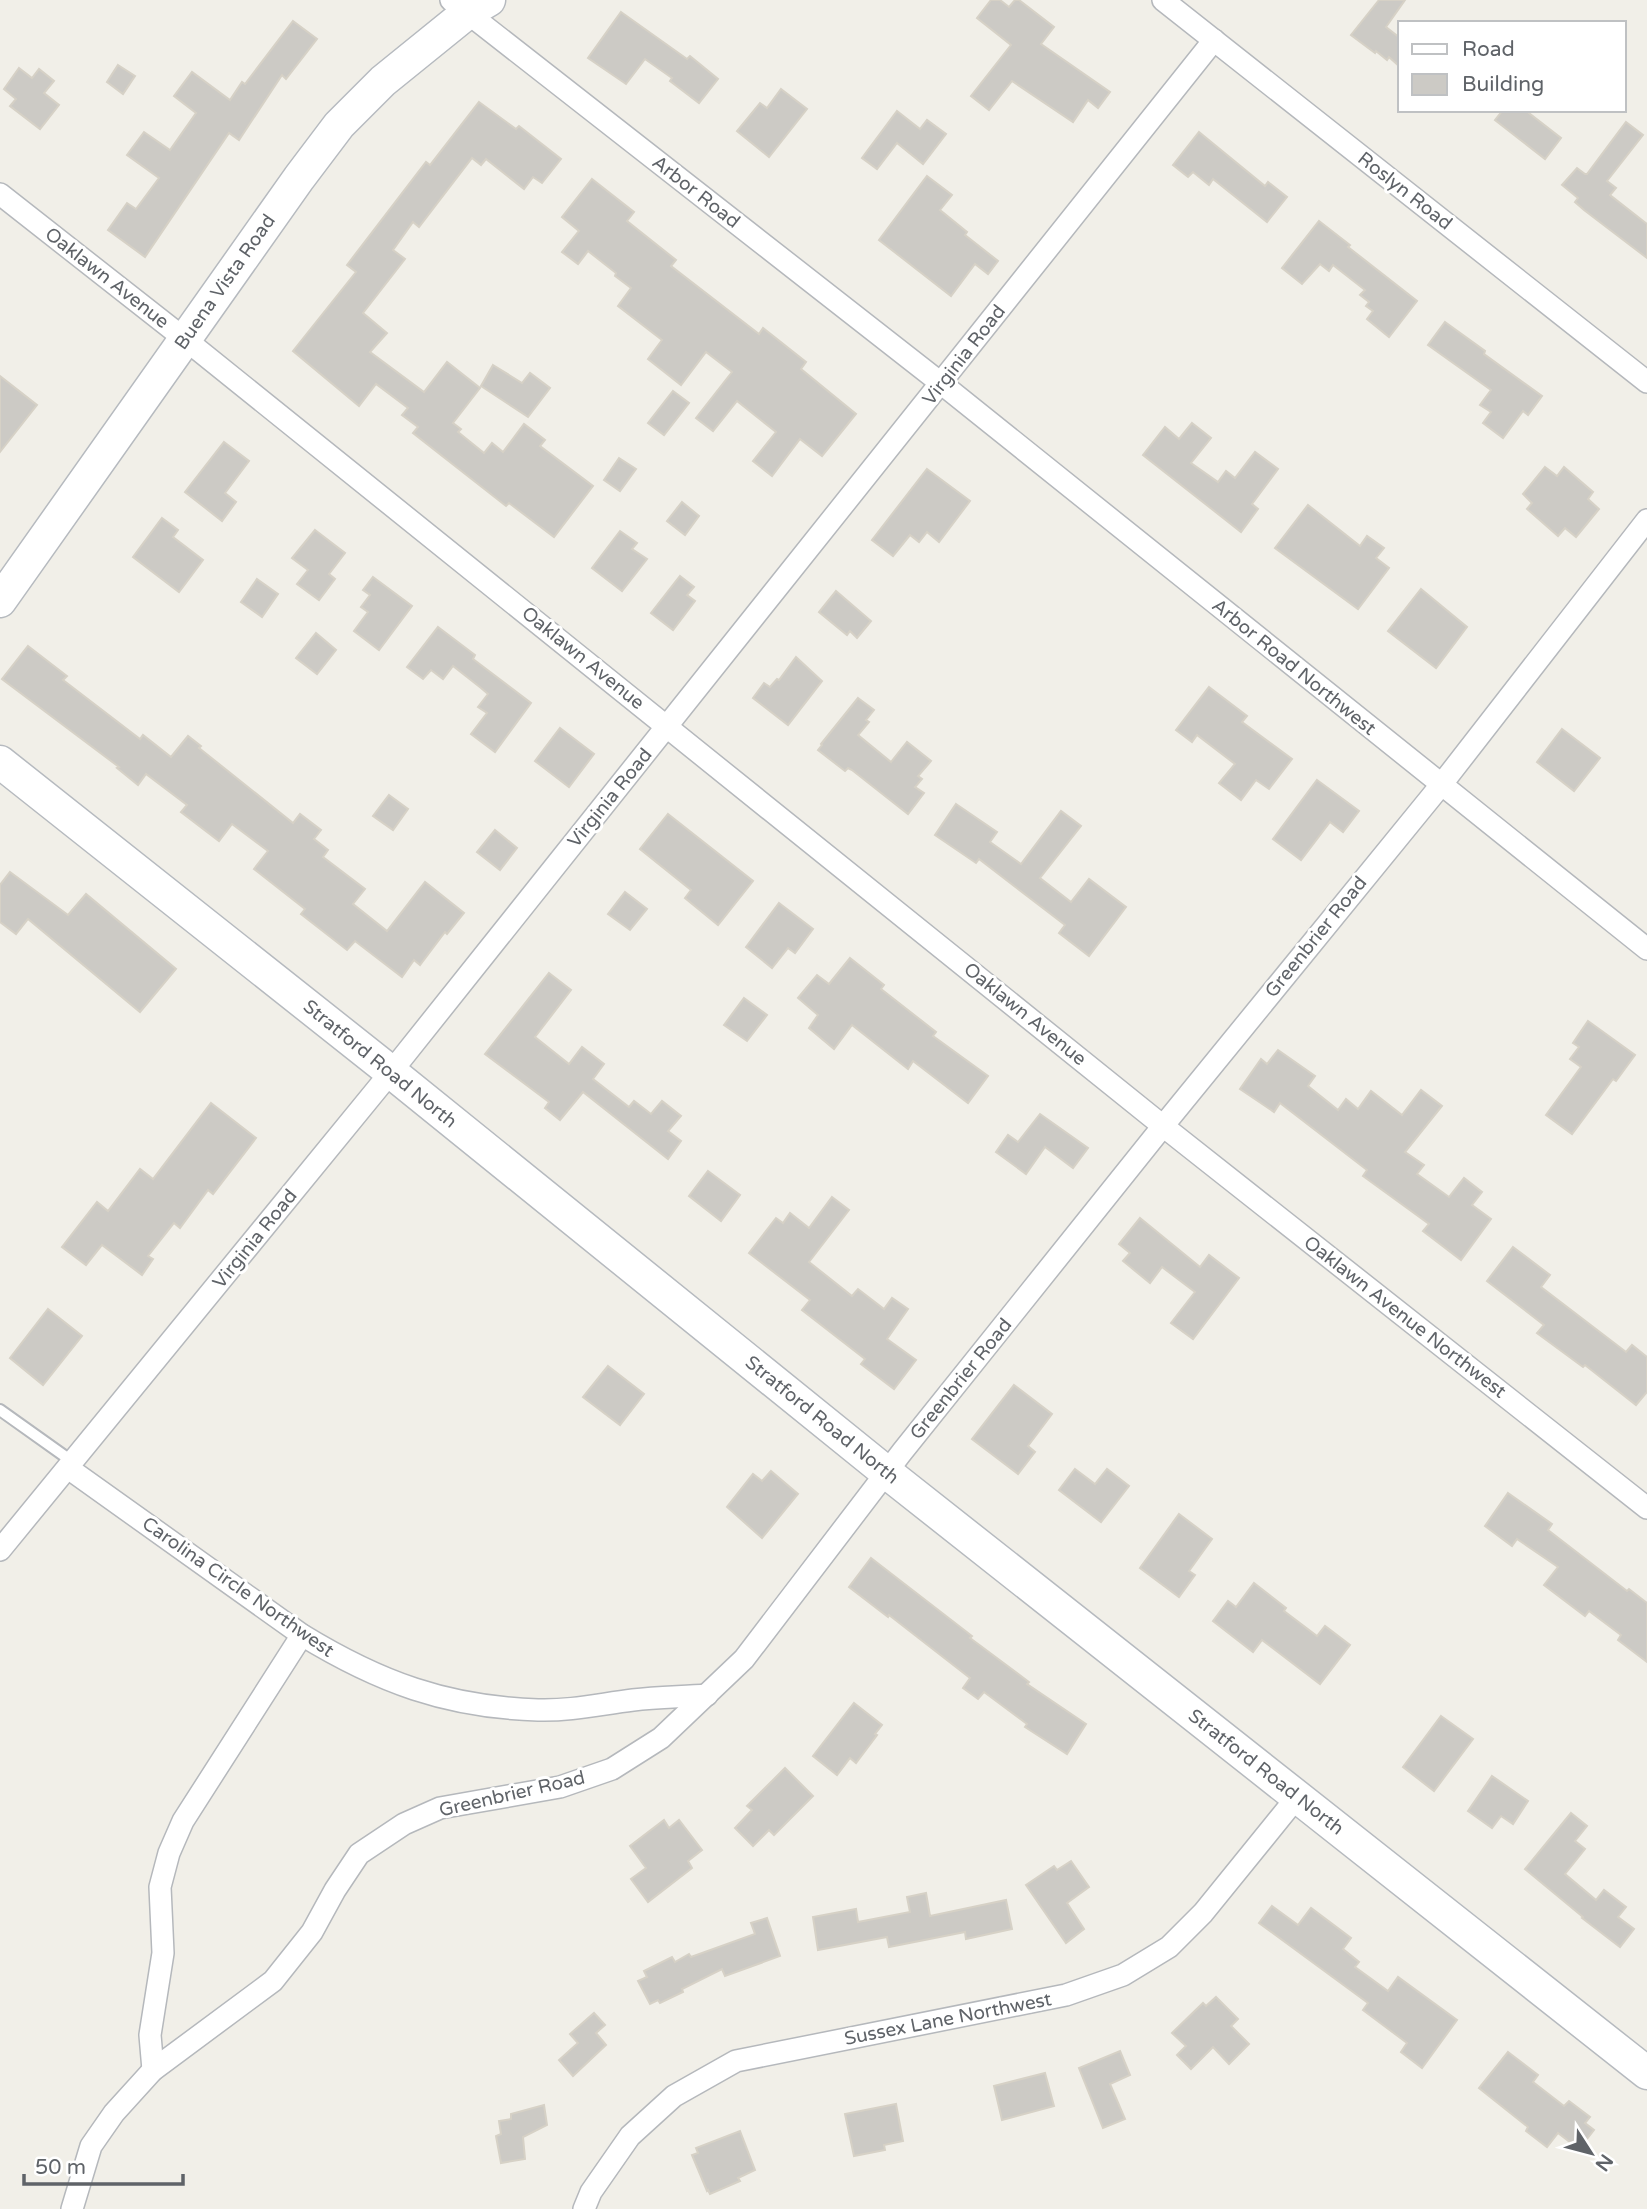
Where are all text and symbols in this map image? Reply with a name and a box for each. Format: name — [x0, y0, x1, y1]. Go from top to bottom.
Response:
legend — [1398, 21, 1626, 112]
text: Road — [1462, 37, 1515, 62]
text: Building — [1462, 72, 1544, 97]
street label: Roslyn Road — [1354, 147, 1456, 235]
street label: Arbor Road — [648, 151, 744, 233]
street label: Buena Vista Road — [170, 210, 280, 354]
street label: Oaklawn Avenue — [41, 223, 173, 333]
street label: Virginia Road — [918, 301, 1010, 409]
street label: Arbor Road Northwest — [1208, 594, 1380, 740]
street label: Oaklawn Avenue — [517, 602, 649, 714]
street label: Virginia Road — [563, 744, 657, 852]
street label: Greenbrier Road — [1261, 872, 1371, 1002]
street label: Oaklawn Avenue — [959, 958, 1091, 1070]
street label: Stratford Road North — [299, 995, 461, 1133]
street label: Virginia Road — [208, 1185, 302, 1293]
street label: Oaklawn Avenue Northwest — [1300, 1231, 1510, 1403]
street label: Greenbrier Road — [906, 1314, 1016, 1444]
street label: Stratford Road North — [741, 1351, 903, 1489]
street label: Carolina Circle Northwest — [138, 1512, 338, 1662]
street label: Stratford Road North — [1184, 1705, 1348, 1839]
street label: Greenbrier Road — [437, 1767, 587, 1821]
street label: Sussex Lane Northwest — [843, 1988, 1053, 2050]
north arrow — [1556, 2118, 1626, 2188]
scale bar — [24, 2142, 184, 2186]
text: N — [1591, 2150, 1617, 2175]
text: 50 m — [35, 2155, 86, 2180]

